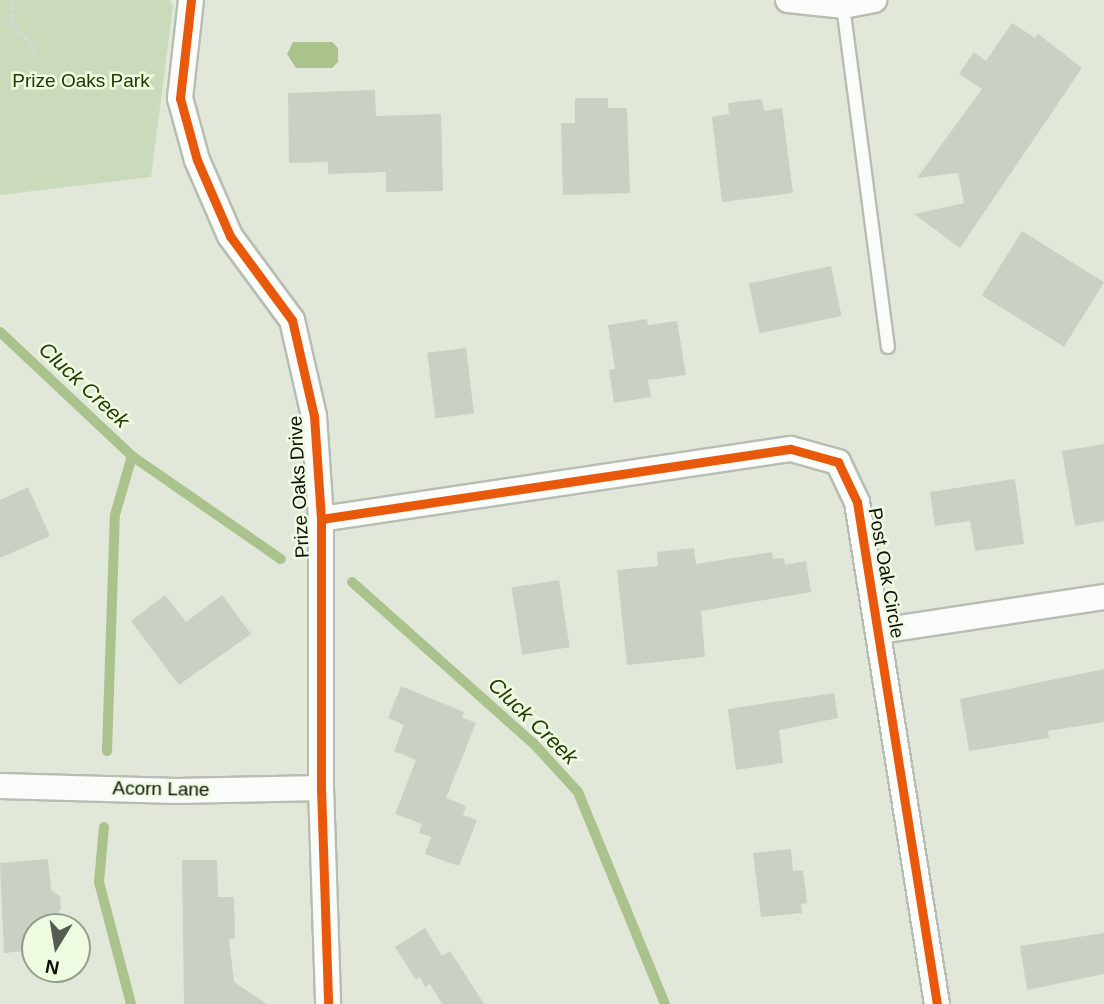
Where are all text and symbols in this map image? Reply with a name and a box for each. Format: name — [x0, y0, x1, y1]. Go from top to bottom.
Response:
park label: Prize Oaks Park — [12, 70, 150, 92]
water label: Cluck Creek — [34, 337, 134, 433]
street label: Prize Oaks Drive — [284, 415, 314, 559]
street label: Post Oak Circle — [863, 506, 909, 640]
water label: Cluck Creek — [483, 672, 583, 770]
street label: Acorn Lane — [112, 777, 210, 801]
north arrow — [21, 913, 91, 983]
text: N — [44, 956, 61, 979]

